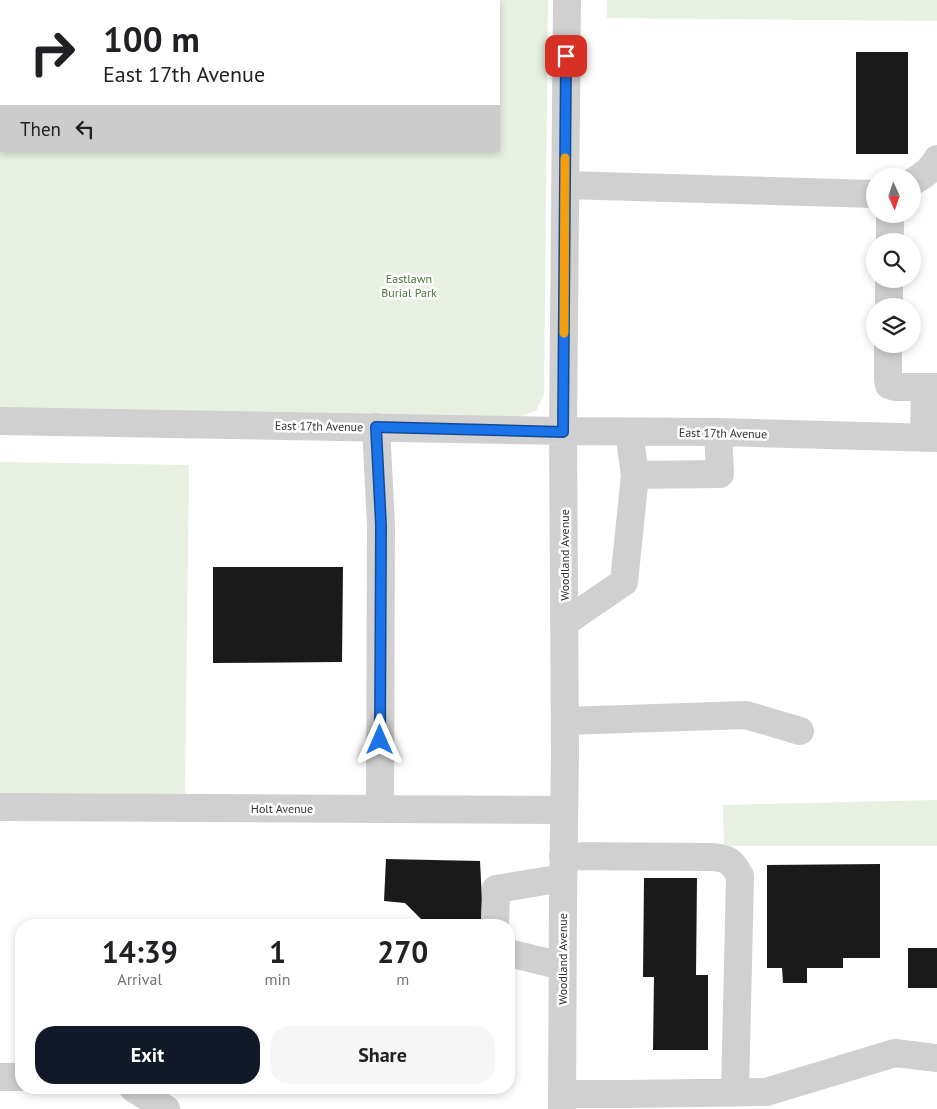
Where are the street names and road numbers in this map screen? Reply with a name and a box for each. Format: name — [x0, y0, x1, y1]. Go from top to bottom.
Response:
street label: East 17th Avenue — [275, 418, 363, 434]
street label: East 17th Avenue — [679, 425, 767, 441]
street label: Woodland Avenue — [557, 509, 572, 601]
street label: Holt Avenue — [251, 801, 313, 816]
street label: Woodland Avenue — [555, 913, 570, 1005]

